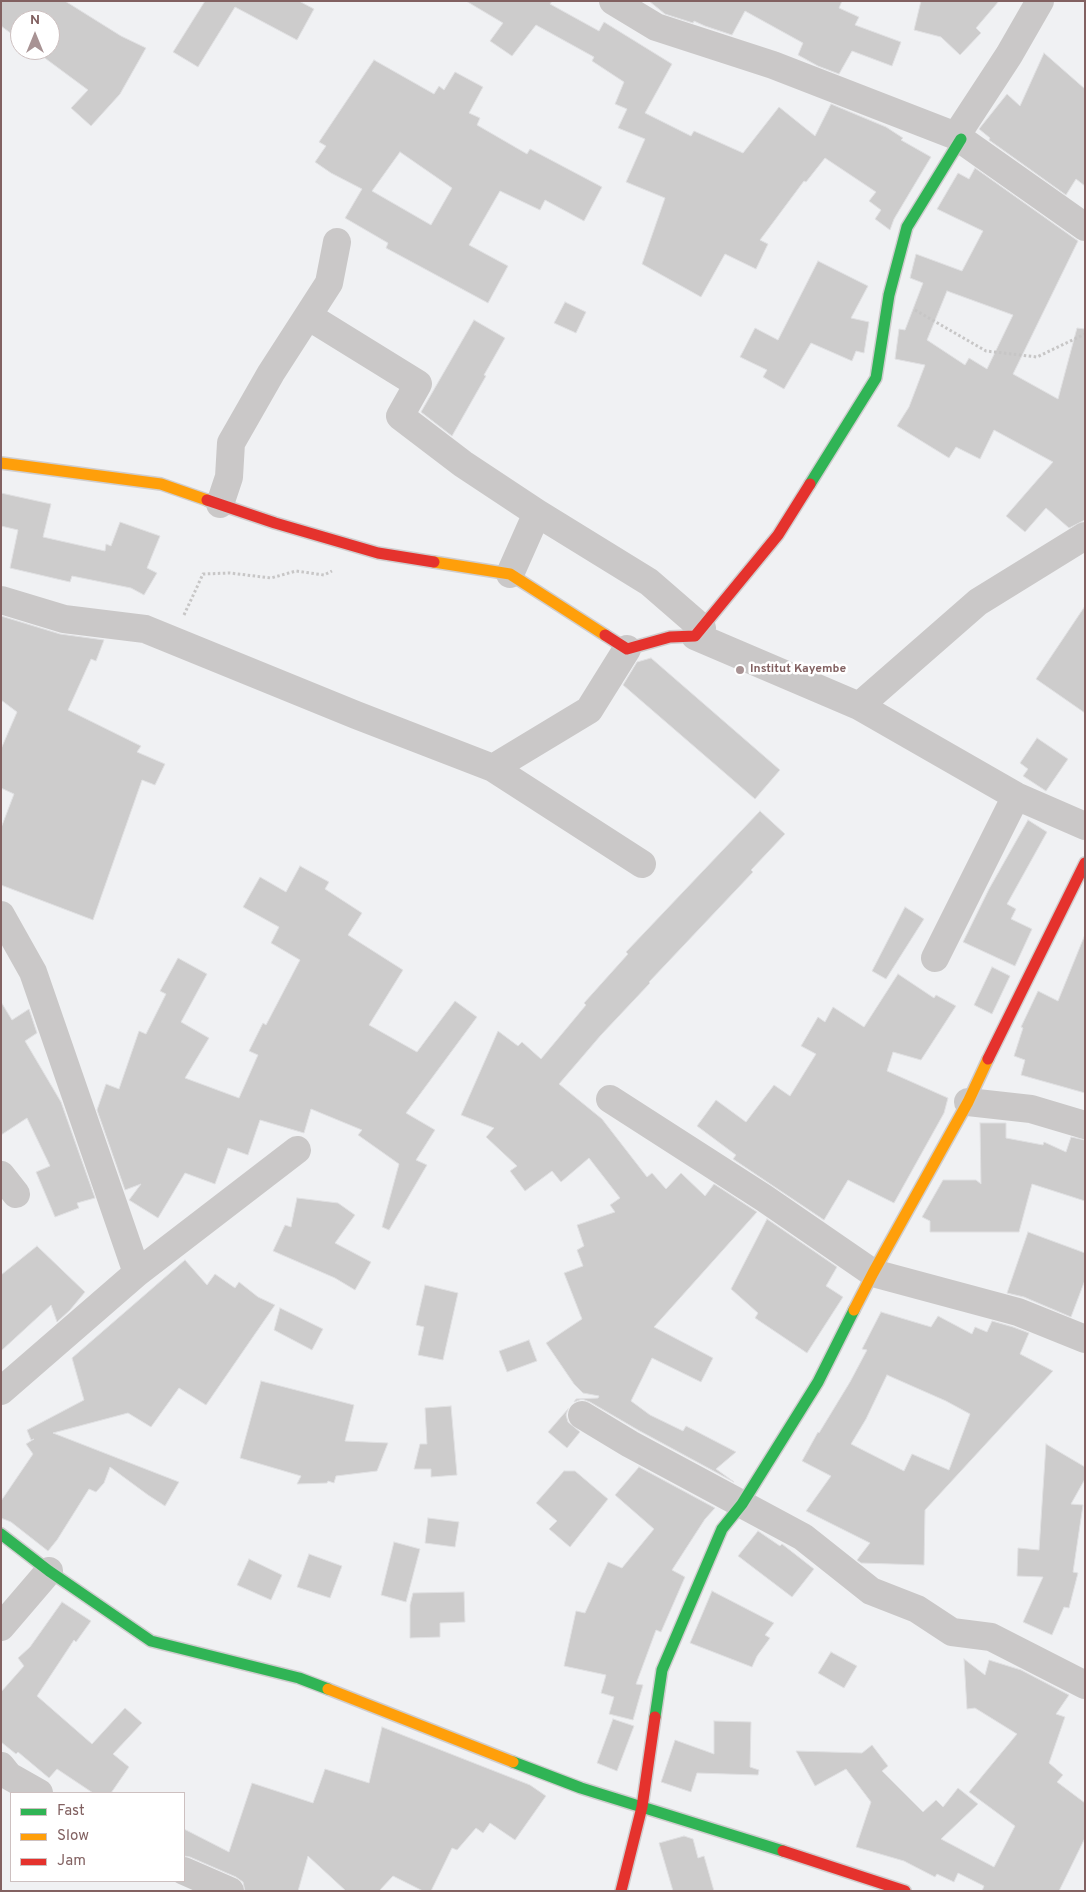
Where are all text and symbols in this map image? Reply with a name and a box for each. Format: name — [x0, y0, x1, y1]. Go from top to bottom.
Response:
north arrow — [10, 10, 60, 60]
text: N — [30, 12, 40, 29]
place label: Institut Kayembe — [750, 663, 846, 677]
marker: Institut Kayembe — [734, 664, 746, 676]
legend — [10, 1792, 185, 1882]
text: Fast — [57, 1802, 85, 1821]
text: Slow — [57, 1827, 89, 1846]
text: Jam — [57, 1852, 86, 1871]

